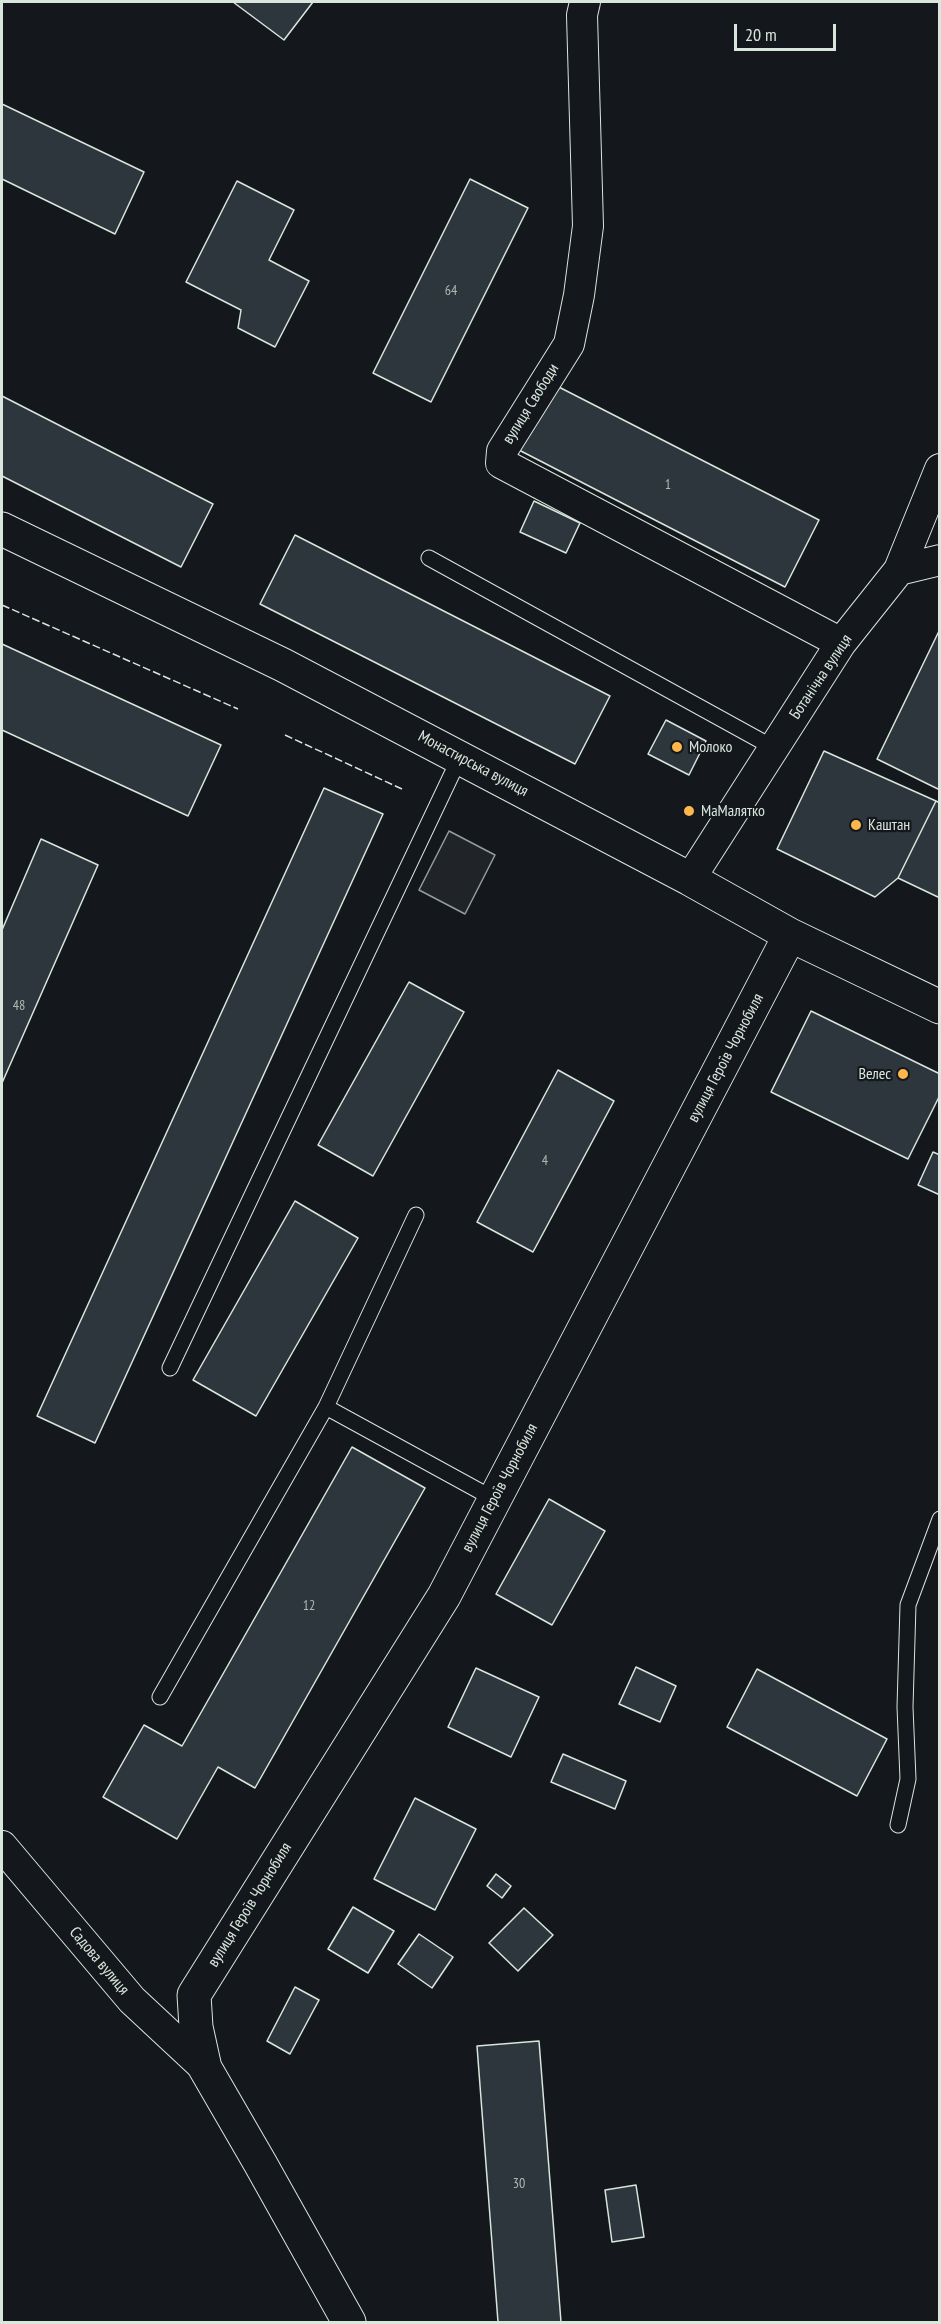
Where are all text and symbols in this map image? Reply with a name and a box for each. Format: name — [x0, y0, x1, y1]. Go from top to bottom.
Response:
scale bar — [737, 12, 839, 50]
text: 20 m — [745, 23, 777, 46]
house number: 64 — [445, 283, 457, 299]
street label: вулиця Свободи — [499, 360, 563, 448]
house number: 1 — [665, 477, 671, 493]
street label: Ботанічна вулиця — [786, 631, 856, 723]
street label: Монастирська вулиця — [415, 727, 531, 801]
place label: Молоко — [689, 737, 733, 757]
marker: Молоко — [670, 740, 684, 754]
place label: МаМалятко — [701, 801, 765, 821]
marker: МаМалятко — [682, 804, 696, 818]
place label: Каштан — [868, 815, 910, 835]
marker: Каштан — [849, 818, 863, 832]
street label: вулиця Героїв Чорнобиля — [684, 990, 768, 1126]
house number: 48 — [13, 998, 25, 1014]
place label: Велес — [858, 1064, 891, 1084]
marker: Велес — [896, 1067, 910, 1081]
house number: 4 — [542, 1153, 548, 1169]
street label: вулиця Героїв Чорнобиля — [458, 1420, 542, 1556]
house number: 12 — [303, 1598, 315, 1614]
street label: вулиця Героїв Чорнобиля — [204, 1839, 296, 1971]
street label: Садова вулиця — [65, 1923, 133, 1999]
house number: 30 — [513, 2176, 525, 2192]

